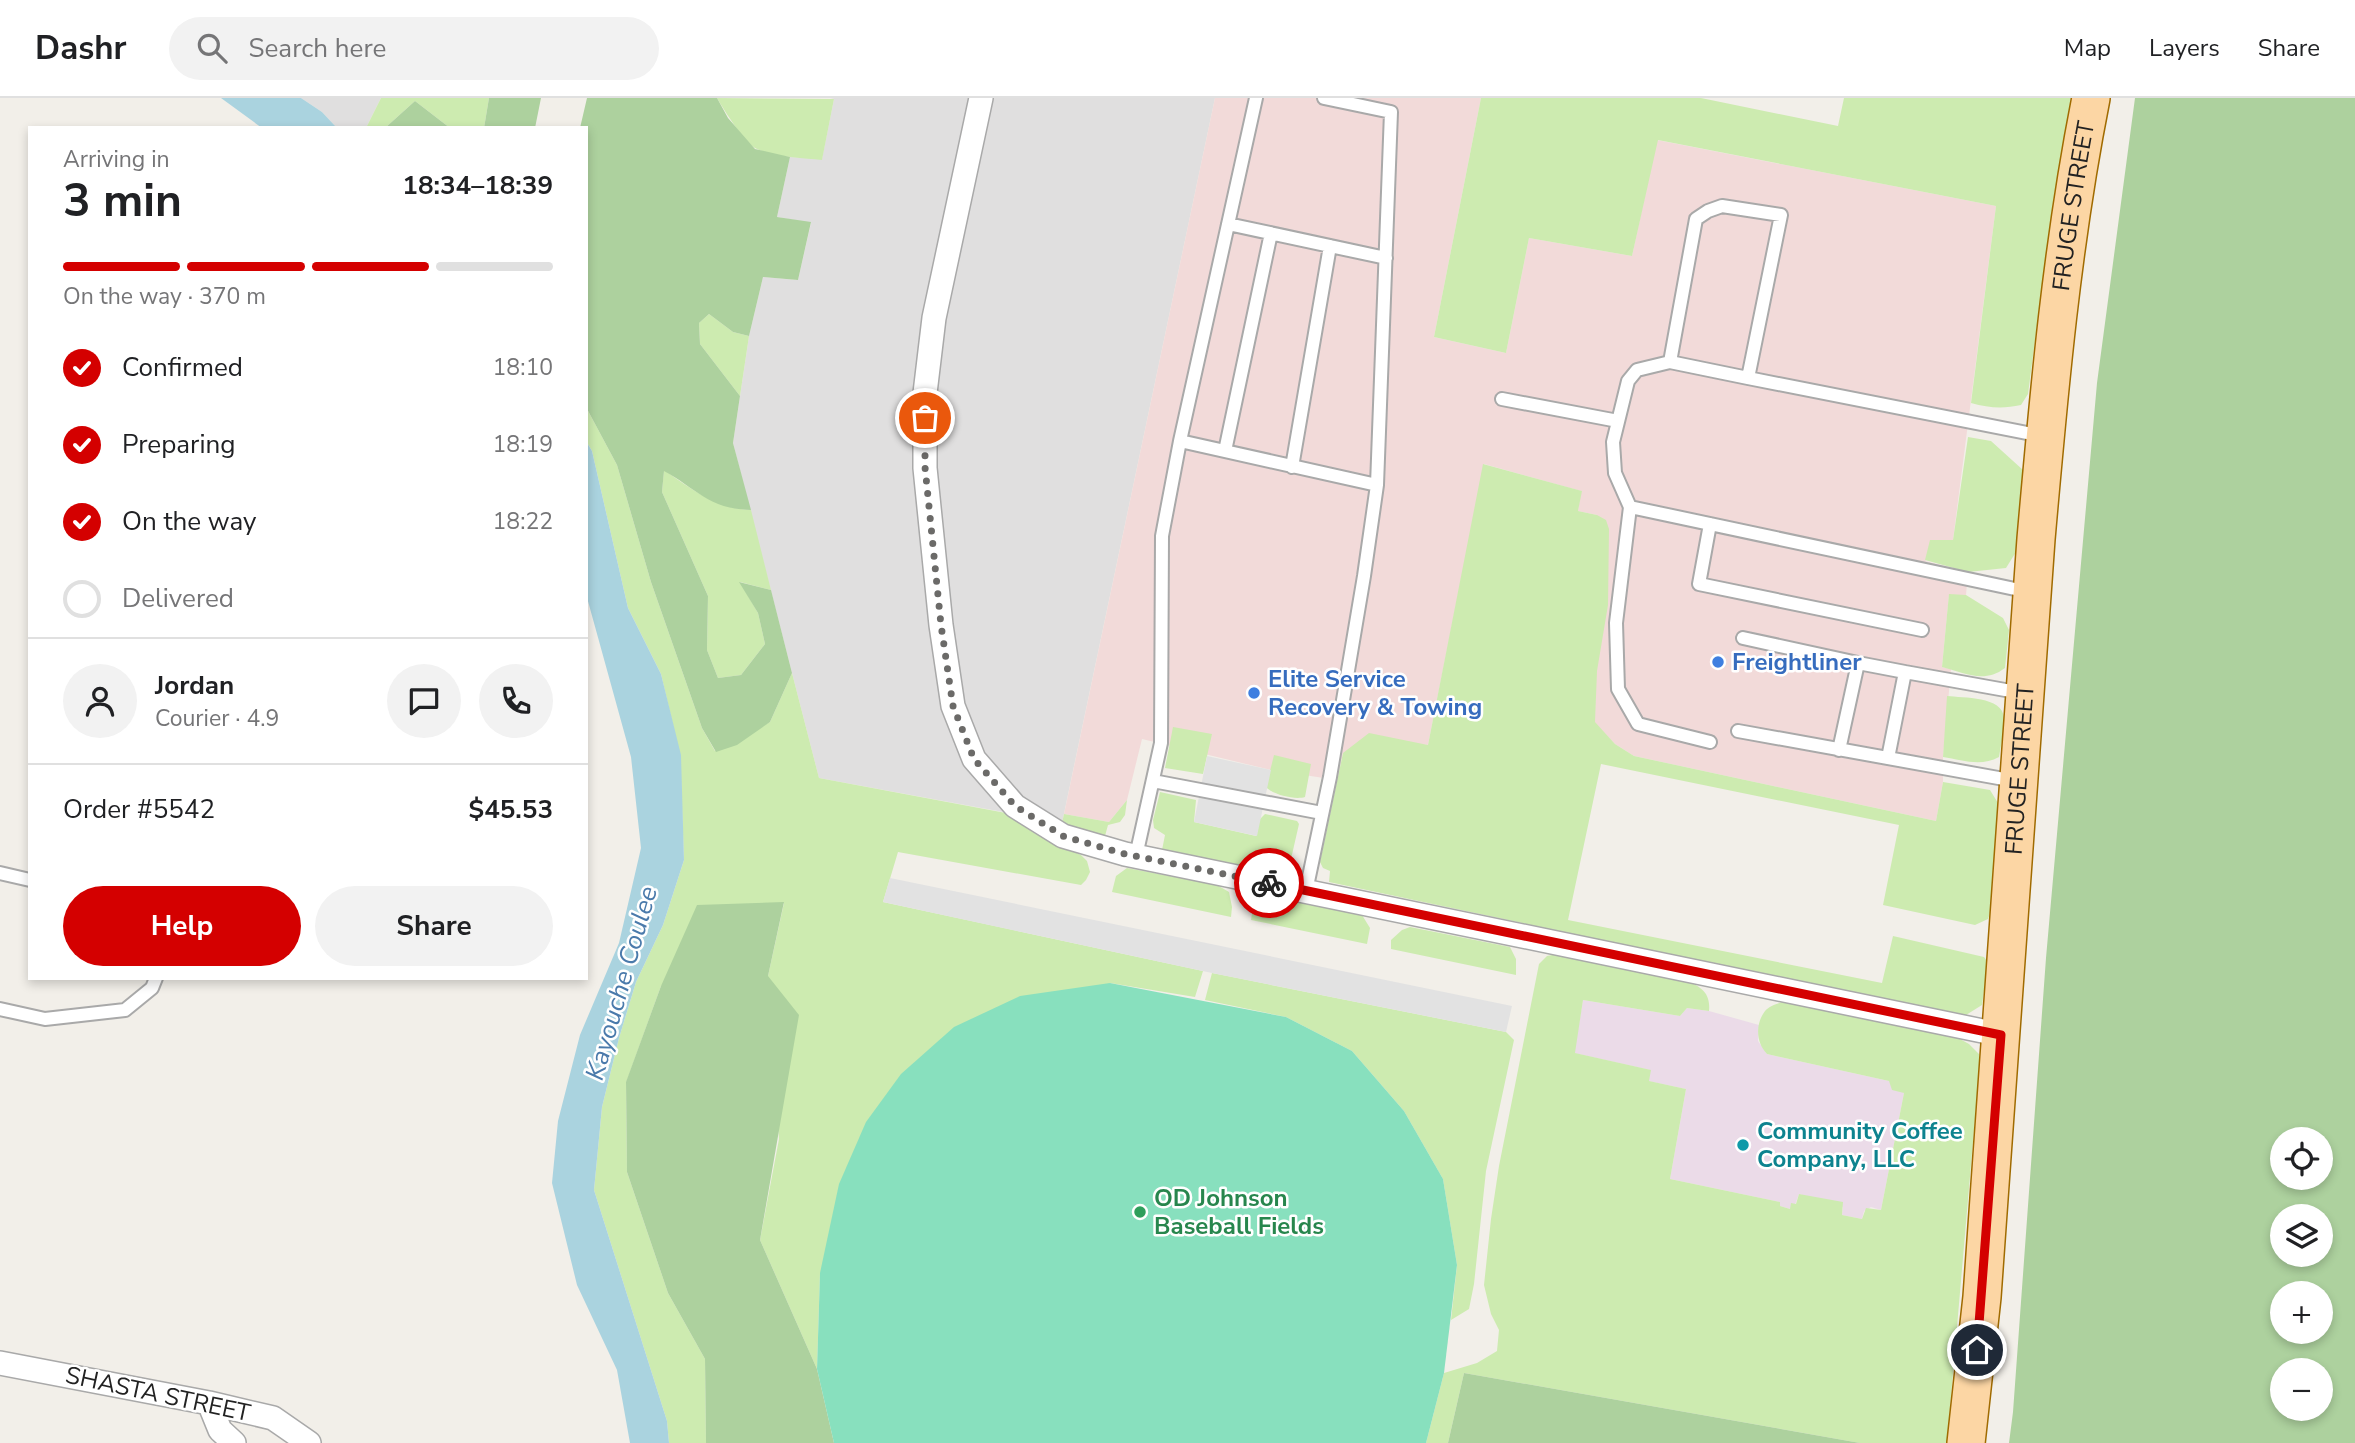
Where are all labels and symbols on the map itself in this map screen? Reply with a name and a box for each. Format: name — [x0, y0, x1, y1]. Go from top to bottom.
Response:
street label: FRUGE STREET — [2045, 118, 2102, 293]
pin — [895, 388, 955, 448]
place label: Freightliner — [1732, 646, 1862, 678]
marker: Freightliner — [1710, 654, 1726, 670]
place label: Elite Service Recovery & Towing — [1268, 663, 1482, 723]
street label: FRUGE STREET — [1998, 682, 2042, 856]
marker: Elite Service Recovery & Towing — [1246, 685, 1262, 701]
courier — [1234, 848, 1304, 918]
water label: Kayouche Coulee — [577, 882, 666, 1084]
place label: Community Coffee Company, LLC — [1757, 1115, 1963, 1175]
marker: Community Coffee Company, LLC — [1735, 1137, 1751, 1153]
place label: OD Johnson Baseball Fields — [1154, 1182, 1324, 1242]
marker: OD Johnson Baseball Fields — [1132, 1204, 1148, 1220]
pin — [1947, 1320, 2007, 1380]
street label: SHASTA STREET — [63, 1359, 254, 1429]

